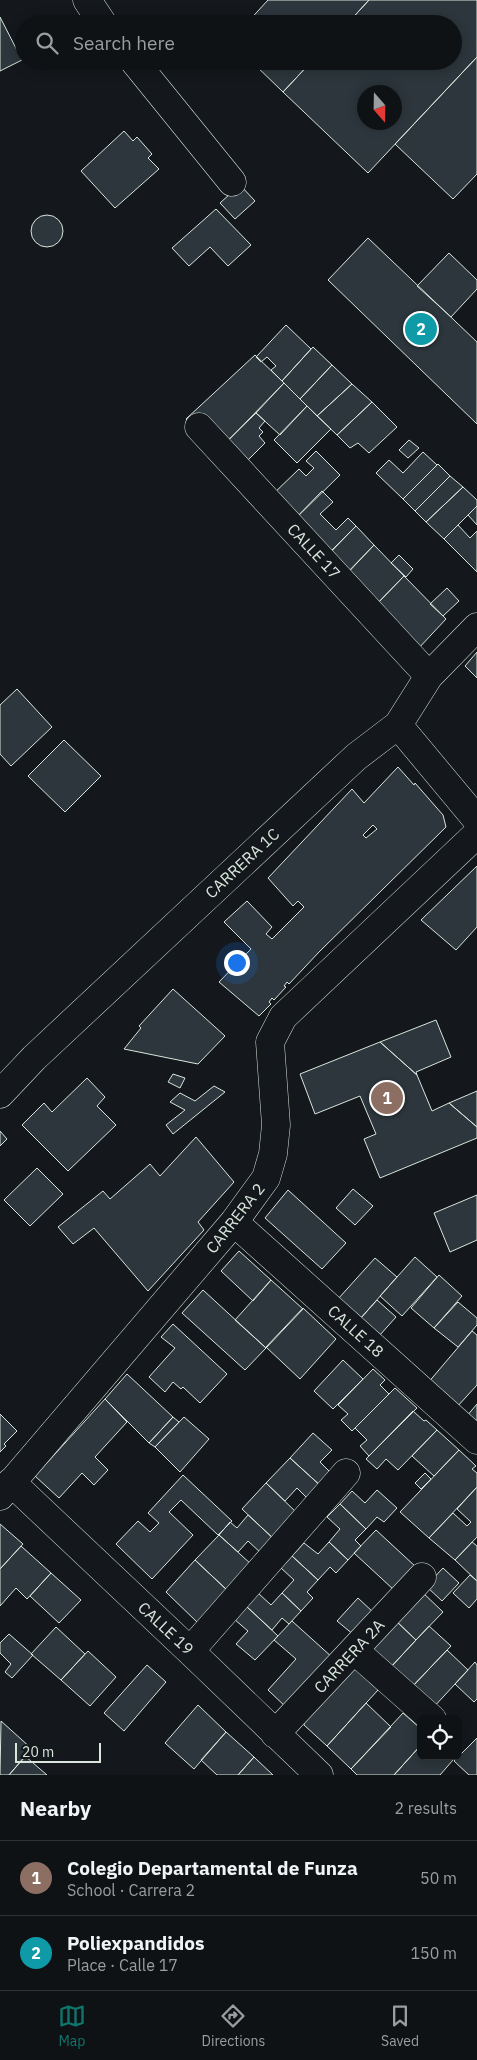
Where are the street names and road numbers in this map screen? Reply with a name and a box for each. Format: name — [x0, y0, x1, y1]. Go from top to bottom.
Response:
street label: CALLE 17 — [283, 519, 345, 583]
street label: CARRERA 1C — [201, 824, 283, 902]
street label: CARRERA 2 — [201, 1179, 269, 1257]
street label: CALLE 18 — [324, 1301, 388, 1361]
street label: CALLE 19 — [134, 1597, 198, 1659]
street label: CARRERA 2A — [310, 1615, 388, 1697]

